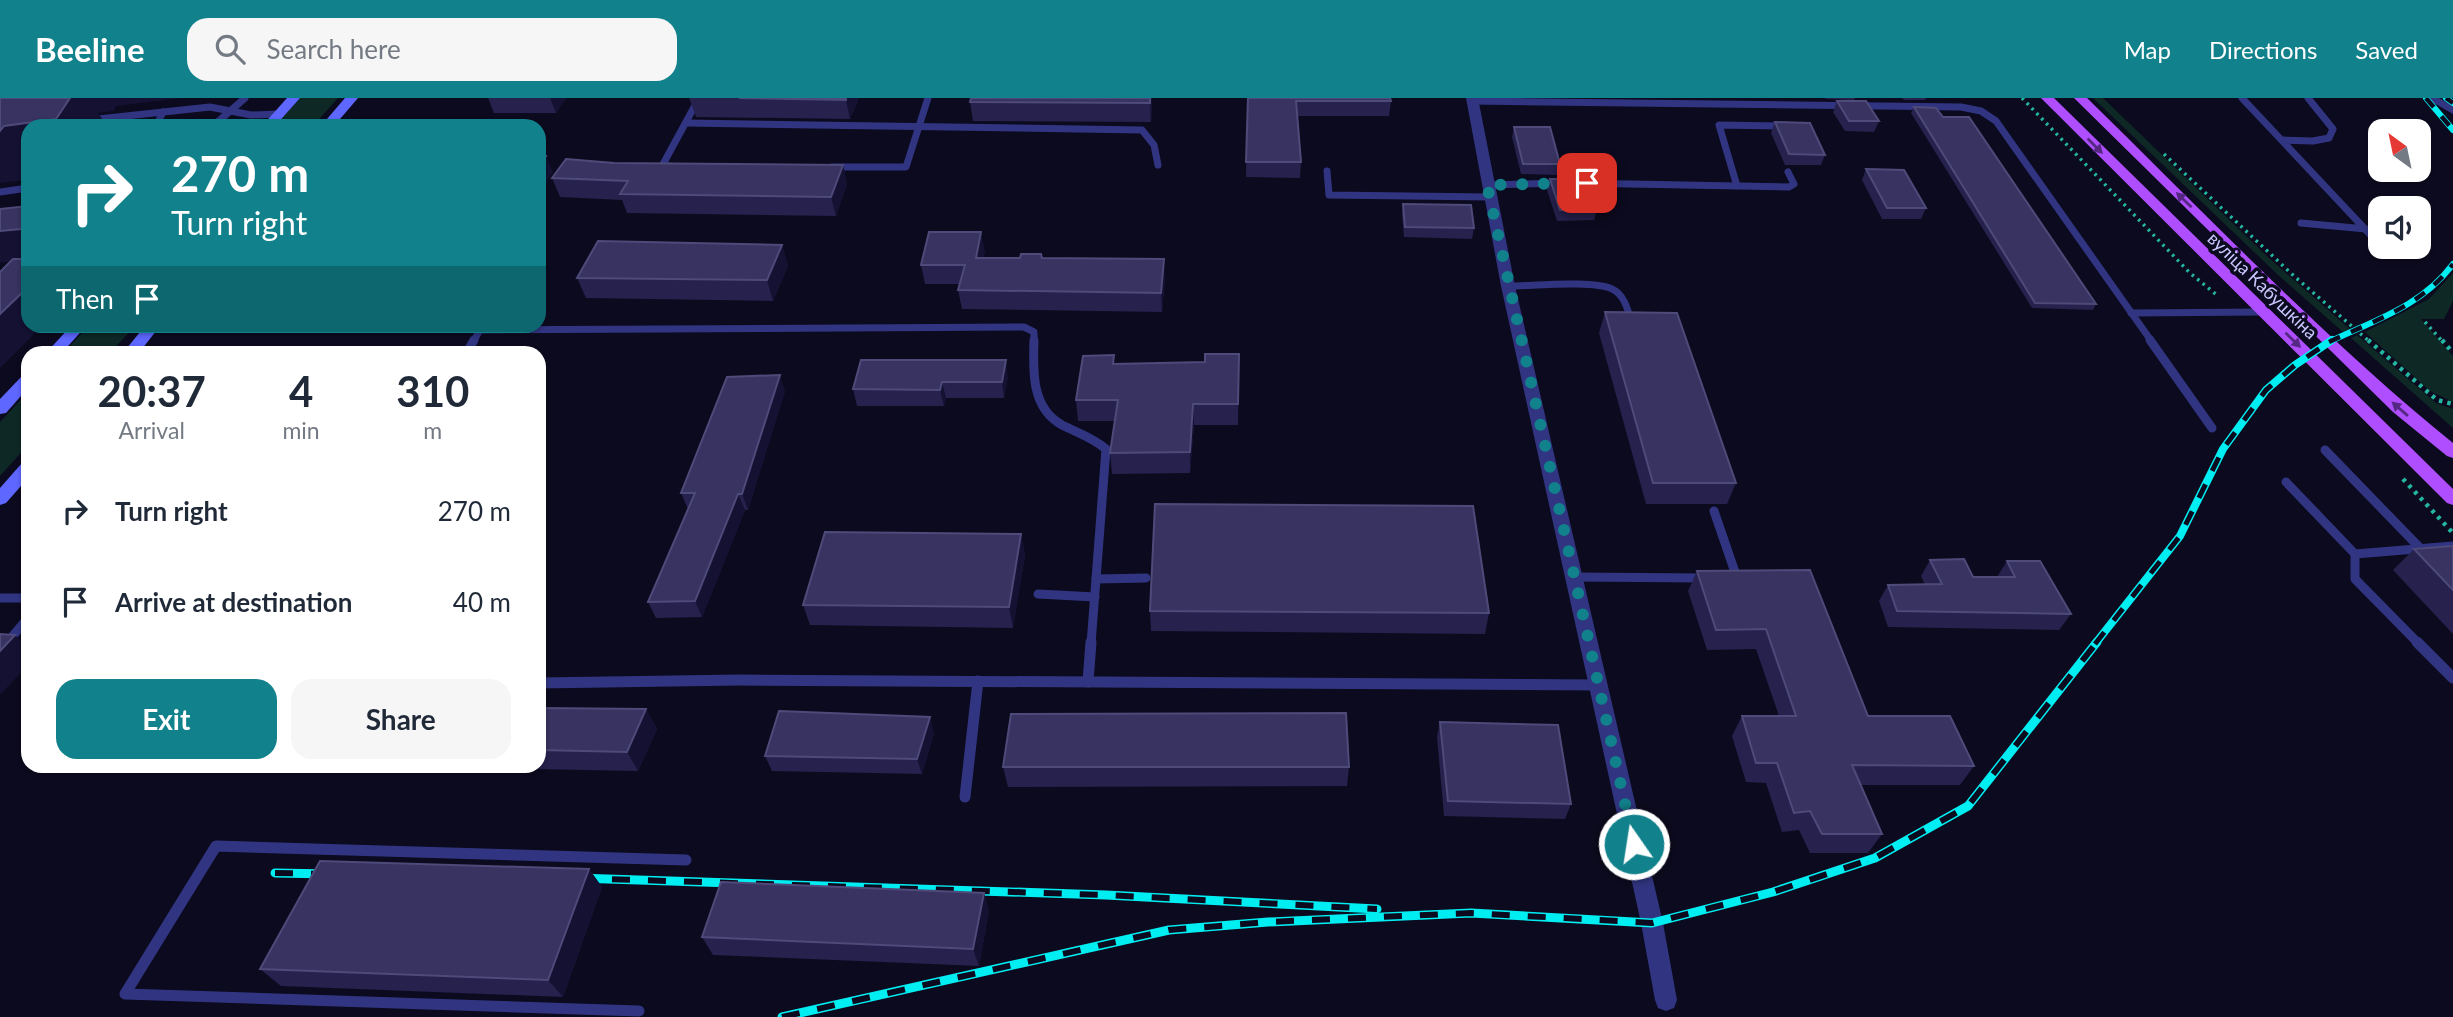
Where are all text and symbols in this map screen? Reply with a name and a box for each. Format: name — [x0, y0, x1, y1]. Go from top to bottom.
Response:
search box — [187, 18, 677, 81]
text: Beeline — [35, 29, 145, 69]
icon: search — [211, 30, 249, 68]
text: Search here — [267, 33, 401, 65]
text: Map — [2124, 35, 2171, 64]
text: Directions — [2209, 35, 2317, 64]
text: Saved — [2355, 35, 2418, 64]
north arrow — [2368, 119, 2431, 182]
map controls — [2368, 119, 2431, 259]
one-way arrow — [2087, 138, 2104, 155]
text: 270 m — [171, 144, 309, 202]
icon: right — [56, 147, 147, 238]
pin — [1557, 153, 1617, 213]
icon: arrive — [1568, 164, 1606, 202]
one-way arrow — [2176, 192, 2193, 208]
button: sound — [2368, 196, 2431, 259]
text: Turn right — [171, 203, 307, 242]
street label: вуліца Кабушкіна — [2203, 227, 2323, 343]
icon: arrive — [128, 280, 166, 318]
text: Then — [56, 283, 114, 315]
one-way arrow — [2284, 331, 2301, 347]
text: 20:37 — [98, 366, 206, 416]
text: 4 — [289, 366, 313, 416]
text: 310 — [396, 366, 469, 416]
one-way arrow — [2392, 401, 2409, 417]
text: Arrival — [119, 416, 185, 444]
text: min — [282, 416, 320, 444]
text: m — [423, 416, 442, 444]
icon: right — [56, 492, 94, 530]
text: Turn right — [115, 495, 228, 527]
text: 270 m — [438, 495, 511, 527]
icon: arrive — [56, 583, 94, 621]
text: Arrive at destination — [115, 586, 352, 618]
text: 40 m — [453, 586, 511, 618]
button: Exit — [56, 679, 277, 759]
button: Share — [291, 679, 511, 759]
position arrow — [1597, 807, 1671, 881]

